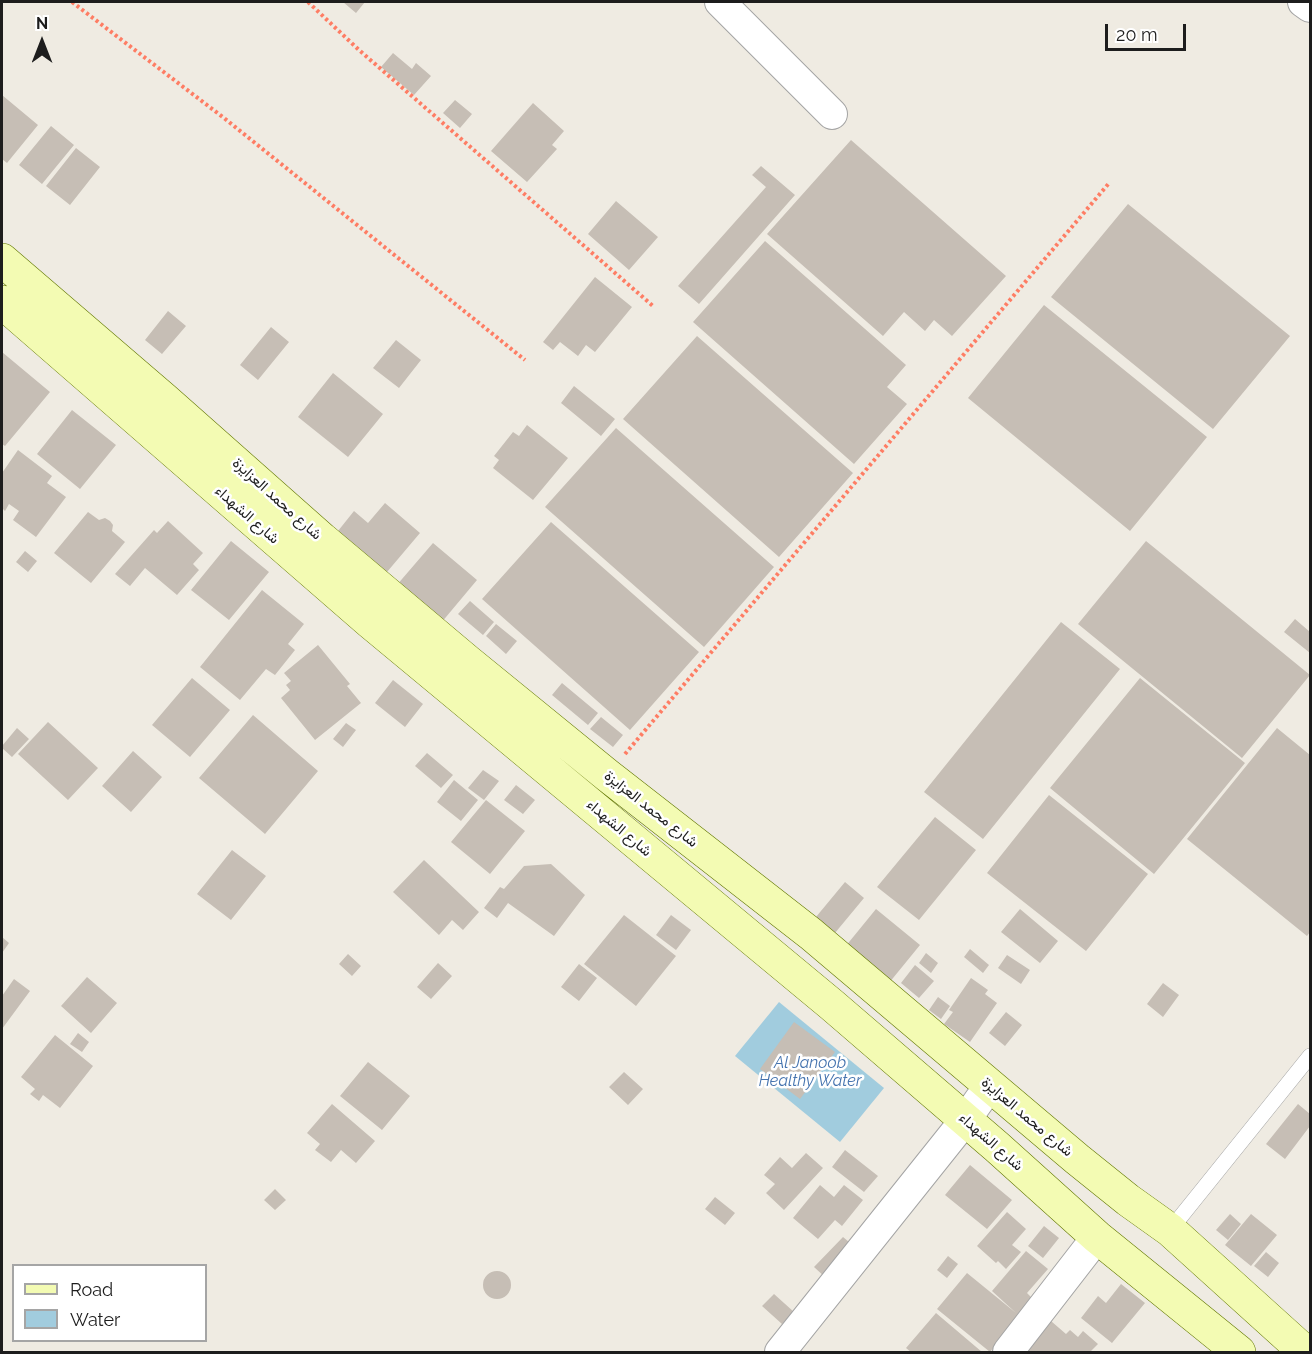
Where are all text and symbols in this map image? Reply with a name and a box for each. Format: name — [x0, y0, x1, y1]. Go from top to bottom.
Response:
north arrow — [12, 12, 72, 72]
scale bar — [1108, 12, 1189, 50]
text: N — [36, 14, 48, 33]
text: 20 m — [1116, 24, 1158, 45]
street label: شارع محمد العزايزة — [229, 454, 325, 544]
street label: شارع الشهداء — [211, 482, 283, 548]
street label: شارع محمد العزايزة — [601, 767, 701, 851]
street label: شارع الشهداء — [583, 796, 655, 860]
water label: Al Janoob Healthy Water — [759, 1053, 861, 1091]
street label: شارع محمد العزايزة — [978, 1073, 1076, 1161]
street label: شارع الشهداء — [955, 1109, 1027, 1175]
legend — [12, 1264, 207, 1342]
text: Road — [70, 1279, 113, 1300]
text: Water — [70, 1309, 120, 1330]

